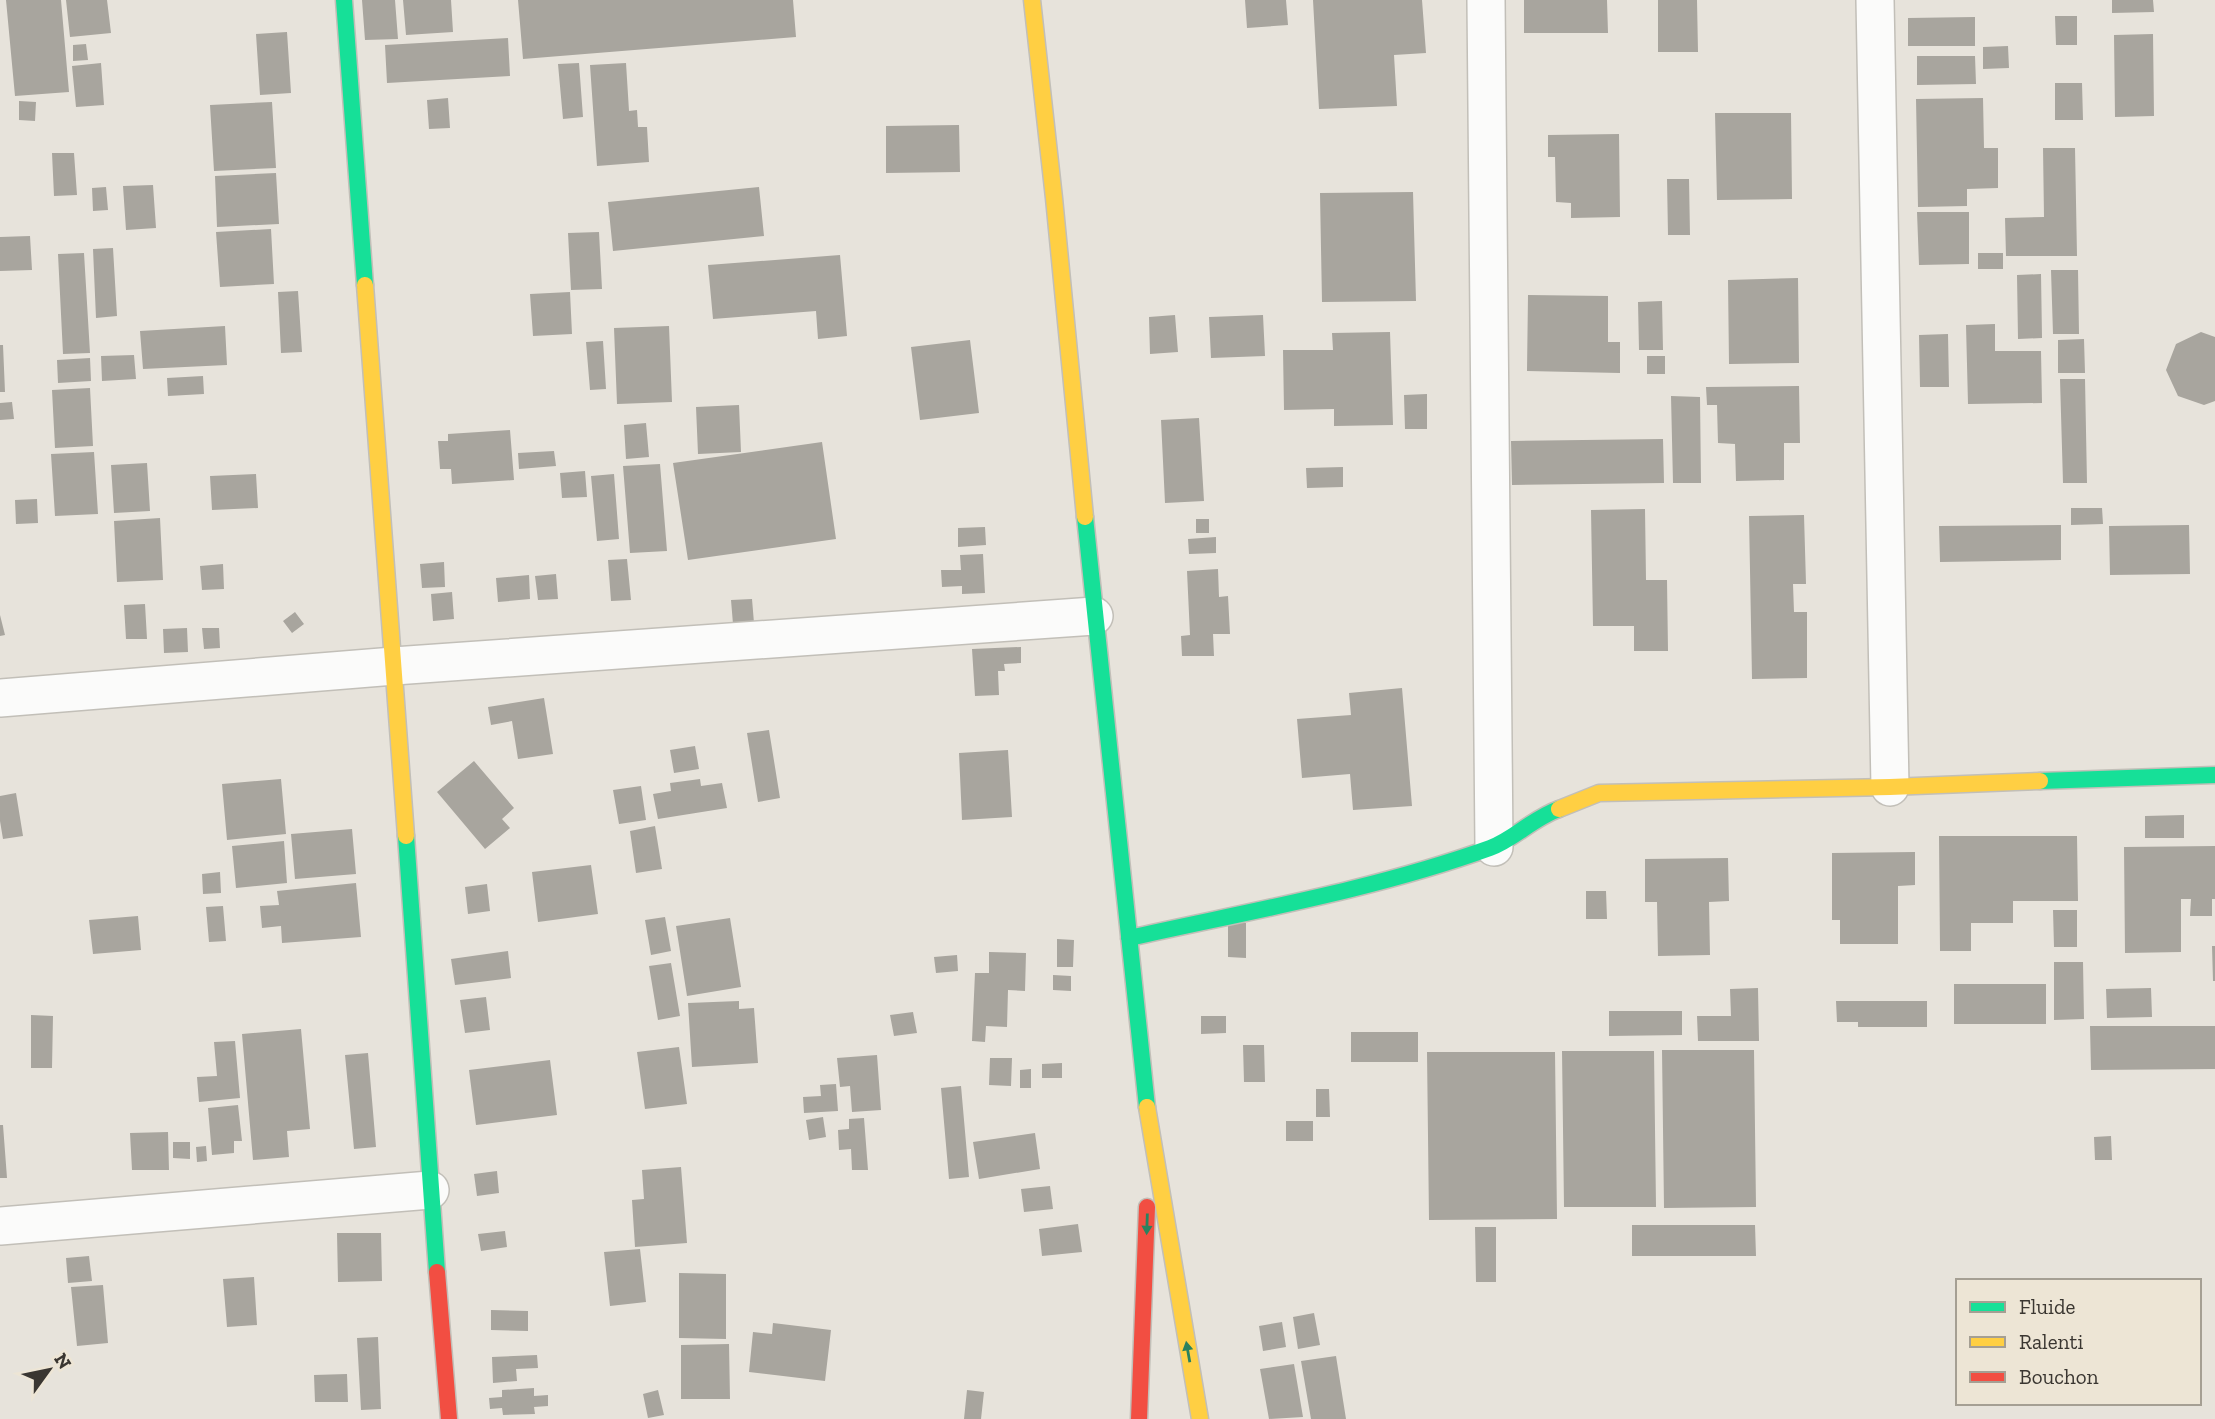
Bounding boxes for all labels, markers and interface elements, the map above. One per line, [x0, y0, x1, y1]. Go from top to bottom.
one-way arrow [1141, 1213, 1152, 1235]
legend [1956, 1279, 2201, 1405]
text: Fluide [2019, 1294, 2075, 1319]
text: Ralenti [2019, 1329, 2083, 1354]
north arrow [14, 1335, 84, 1405]
one-way arrow [1182, 1341, 1193, 1363]
text: N [49, 1349, 76, 1373]
text: Bouchon [2019, 1364, 2099, 1389]

